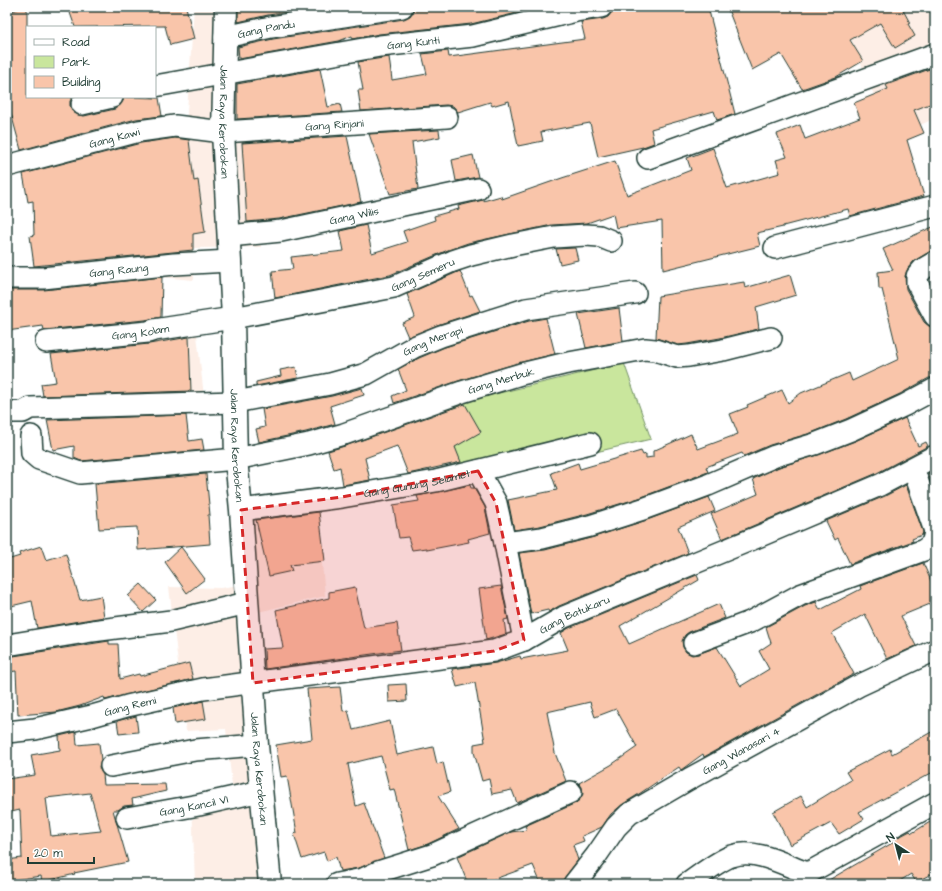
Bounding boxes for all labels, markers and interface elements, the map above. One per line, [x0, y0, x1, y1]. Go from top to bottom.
street label: Gang Pandu [236, 16, 296, 42]
legend [26, 26, 156, 98]
street label: Gang Kunti [386, 33, 441, 53]
text: Road [62, 34, 90, 51]
text: Park [62, 54, 90, 71]
street label: Jalan Raya Kerobokan [214, 65, 233, 179]
text: Building [62, 74, 100, 92]
street label: Gang Rinjani [305, 116, 365, 134]
street label: Gang Kawi [88, 124, 142, 152]
street label: Gang Wilis [328, 203, 381, 228]
street label: Gang Semeru [389, 254, 457, 295]
street label: Gang Raung [88, 260, 149, 281]
street label: Gang Kolam [111, 321, 170, 344]
street label: Gang Merapi [400, 322, 465, 360]
street label: Gang Merbuk [466, 364, 536, 398]
street label: Jalan Raya Kerobokan [226, 389, 247, 503]
street label: Gang Gunung Selamet [363, 466, 472, 501]
street label: Gang Batukaru [537, 592, 612, 638]
street label: Gang Remi [103, 693, 158, 720]
street label: Jalan Raya Kerobokan [247, 712, 272, 826]
street label: Gang Wanasari 4 [700, 723, 783, 778]
street label: Gang Kancil VI [158, 792, 230, 820]
north arrow [876, 825, 916, 865]
text: N [883, 829, 898, 845]
scale bar [28, 839, 94, 865]
text: 20 m [34, 845, 63, 862]

